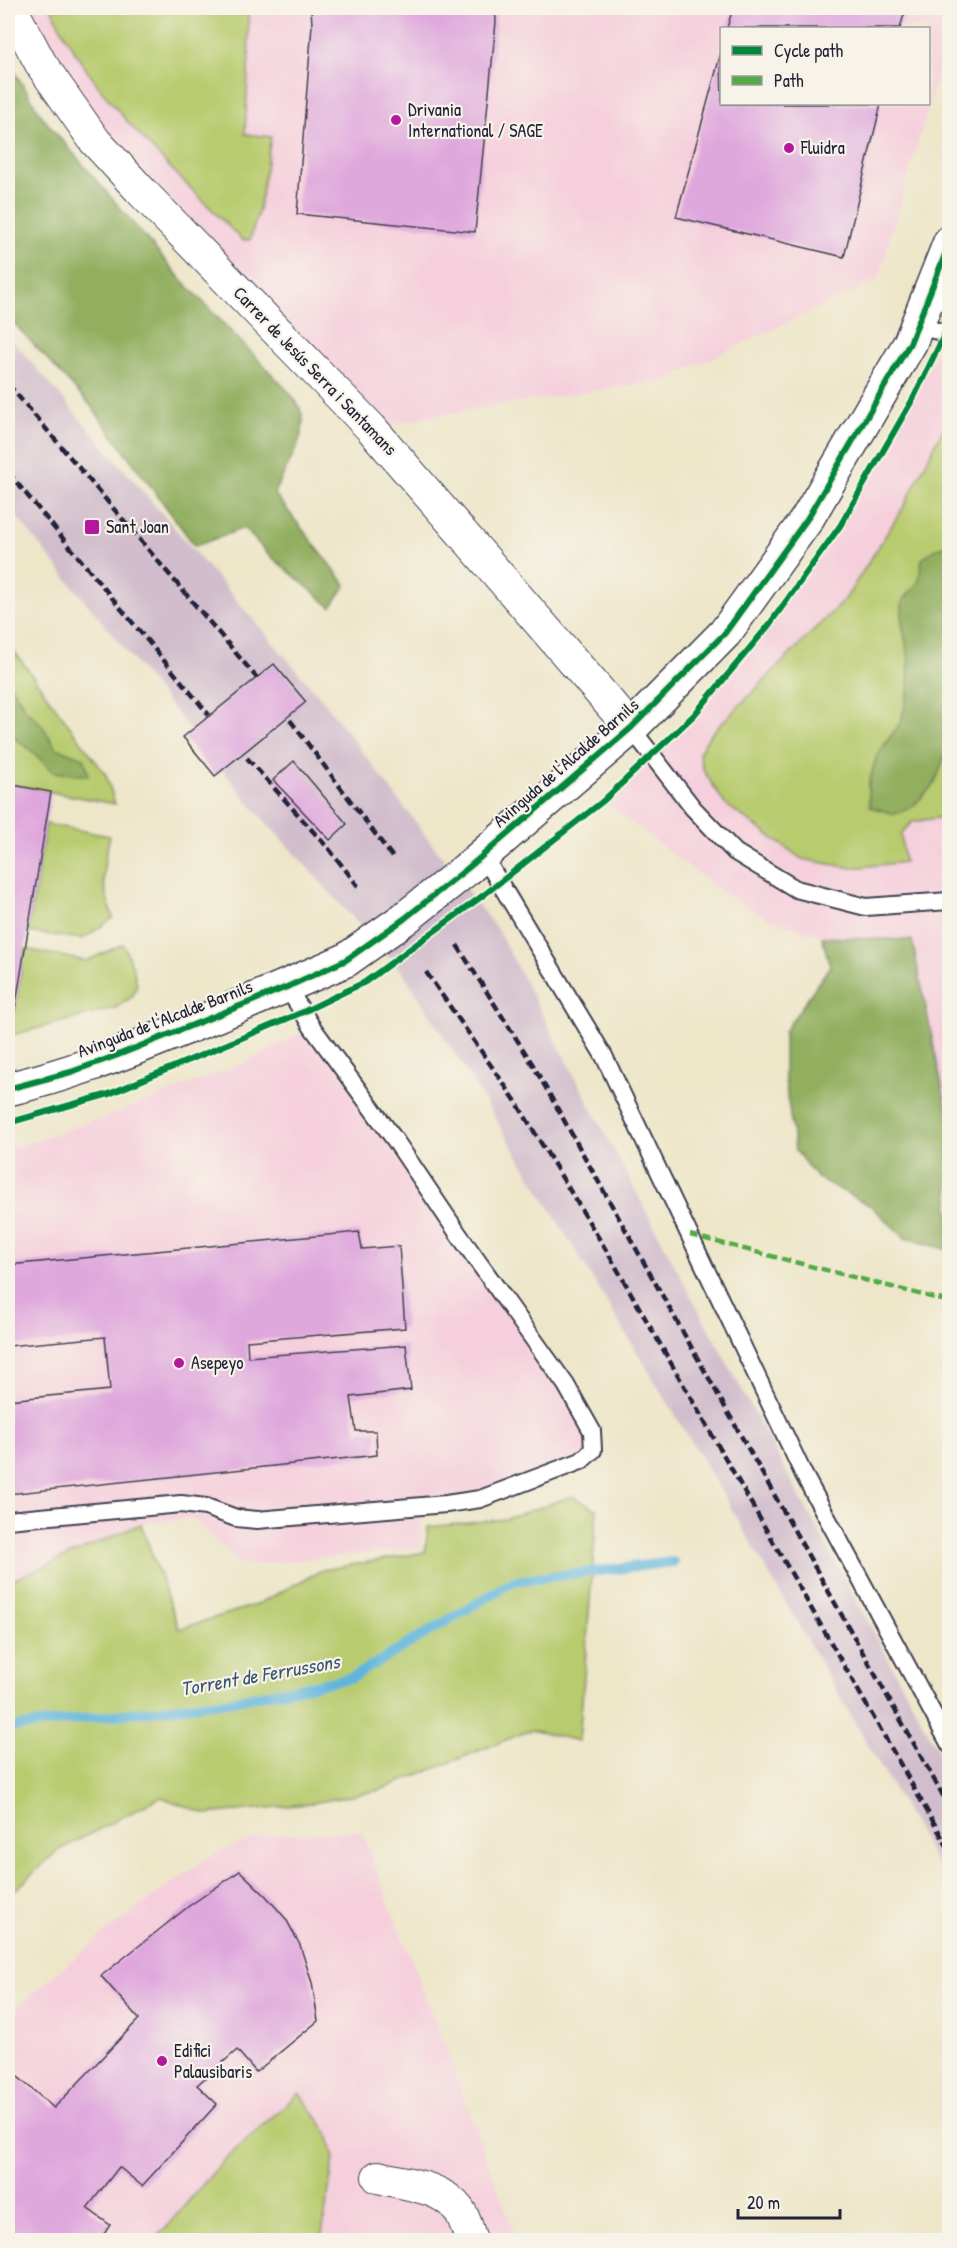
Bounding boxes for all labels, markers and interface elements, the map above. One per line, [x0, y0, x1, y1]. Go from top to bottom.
legend [720, 27, 930, 105]
text: Cycle path [774, 38, 844, 63]
text: Path [774, 68, 804, 93]
place label: Drivania International / SAGE [408, 97, 543, 143]
marker: Drivania International / SAGE [389, 113, 403, 127]
place label: Fluidra [800, 135, 845, 160]
marker: Fluidra [782, 141, 796, 155]
street label: Carrer de Jesús Serra i Santamans [228, 281, 403, 461]
place label: Sant Joan [106, 514, 169, 539]
marker: Sant Joan [83, 518, 101, 536]
street label: Avinguda de l'Alcalde Barnils [488, 692, 644, 833]
street label: Avinguda de l'Alcalde Barnils [74, 974, 256, 1063]
place label: Asepeyo [191, 1350, 244, 1375]
marker: Asepeyo [172, 1356, 186, 1370]
water label: Torrent de Ferrussons [178, 1647, 344, 1702]
place label: Edifici Palausibaris [174, 2038, 252, 2084]
marker: Edifici Palausibaris [155, 2054, 169, 2068]
scale bar [738, 2182, 840, 2220]
text: 20 m [747, 2190, 780, 2215]

